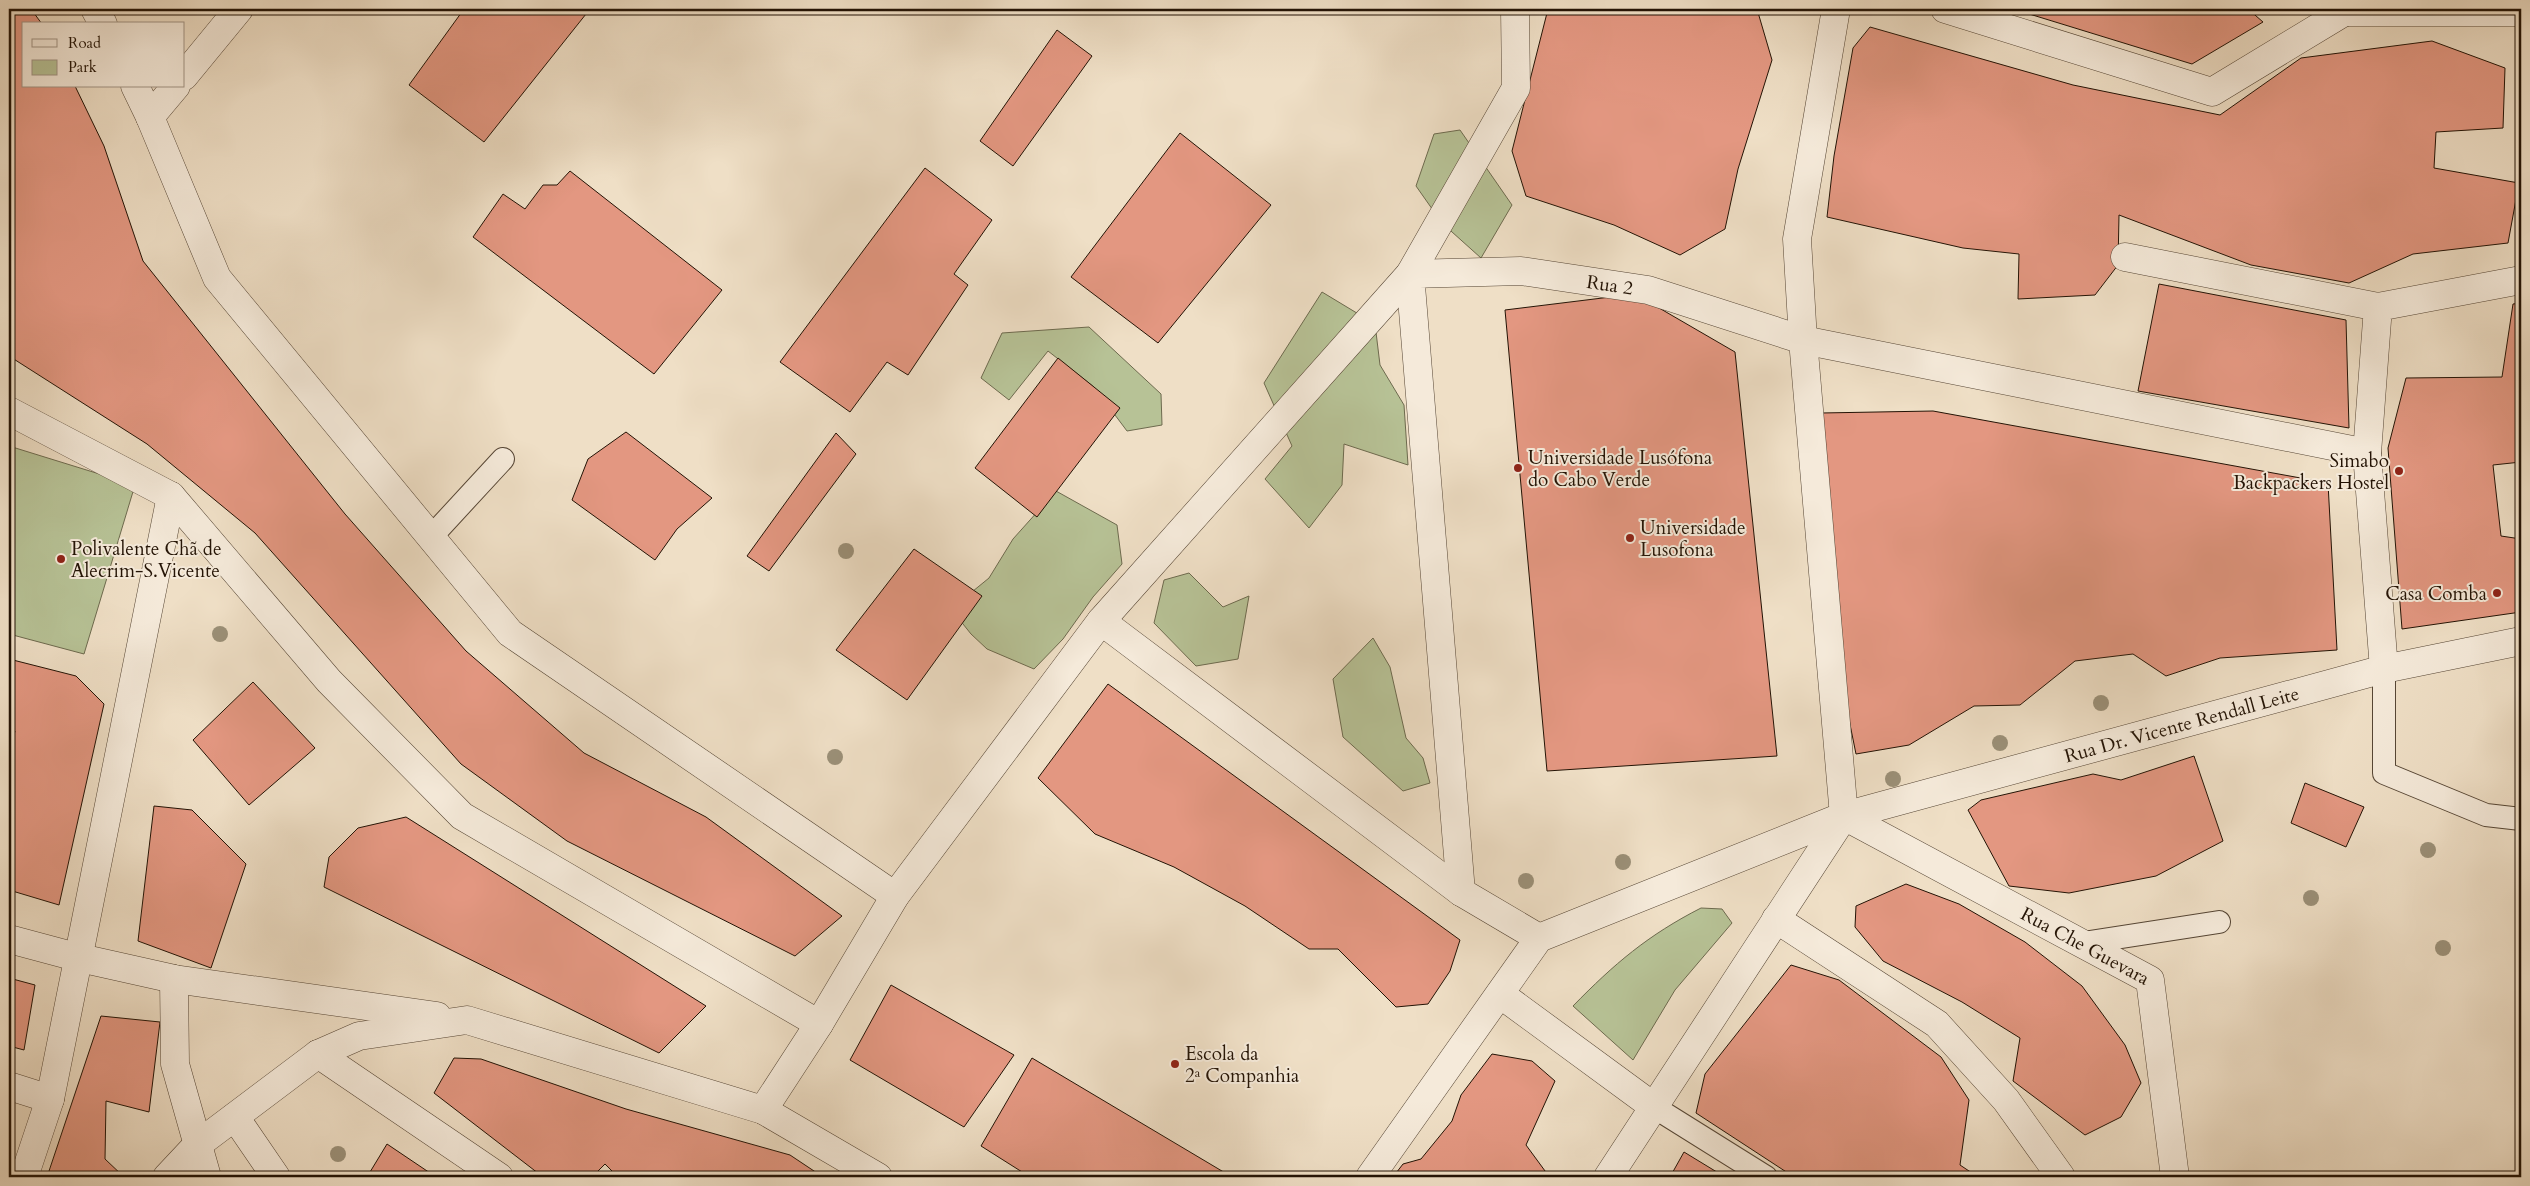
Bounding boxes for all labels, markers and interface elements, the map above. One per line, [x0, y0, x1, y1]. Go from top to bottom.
legend [22, 22, 185, 88]
text: Road [68, 33, 101, 53]
text: Park [68, 57, 97, 77]
street label: Rua 2 [1585, 269, 1635, 302]
place label: Universidade Lusófona do Cabo Verde [1528, 445, 1712, 493]
place label: Simabo Backpackers Hostel [2233, 448, 2389, 496]
marker: Universidade Lusófona do Cabo Verde [1512, 462, 1524, 474]
marker: Simabo Backpackers Hostel [2393, 465, 2405, 477]
place label: Universidade Lusofona [1640, 515, 1746, 563]
marker: Universidade Lusofona [1624, 532, 1636, 544]
place label: Polivalente Chã de Alecrim-S.Vicente [71, 536, 222, 584]
marker: Polivalente Chã de Alecrim-S.Vicente [55, 553, 67, 565]
place label: Casa Comba [2385, 581, 2487, 607]
marker: Casa Comba [2491, 587, 2503, 599]
street label: Rua Dr. Vicente Rendall Leite [2061, 681, 2302, 769]
street label: Rua Che Guevara [2016, 901, 2154, 991]
place label: Escola da 2ª Companhia [1185, 1041, 1299, 1089]
marker: Escola da 2ª Companhia [1169, 1058, 1181, 1070]

